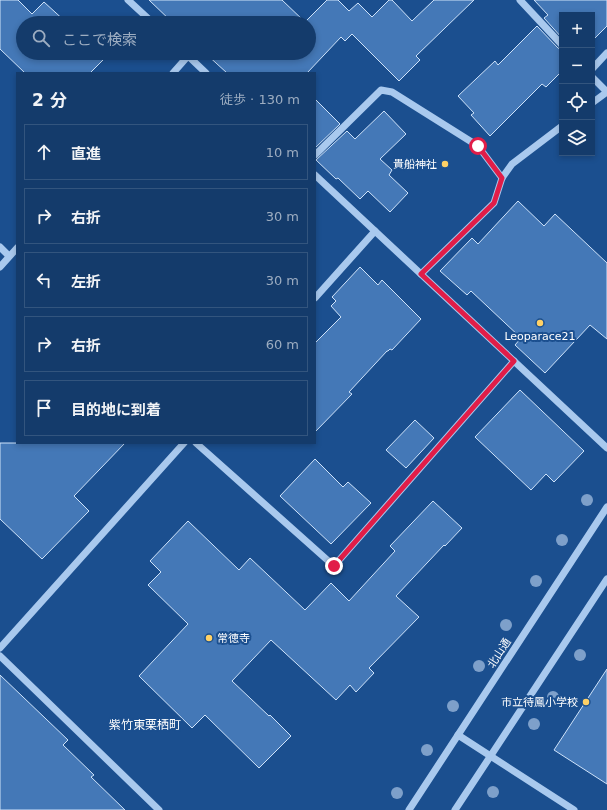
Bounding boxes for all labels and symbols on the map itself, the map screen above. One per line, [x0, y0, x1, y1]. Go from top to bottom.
route start [469, 137, 487, 155]
place label: 貴船神社 [393, 158, 437, 171]
marker: 貴船神社 [440, 159, 450, 169]
marker: Leoparace21 [535, 318, 545, 328]
place label: Leoparace21 [504, 330, 576, 343]
route end [325, 557, 343, 575]
place label: 常徳寺 [217, 632, 250, 645]
marker: 常徳寺 [204, 633, 214, 643]
street label: 北山通 [485, 636, 514, 671]
place label: 市立待鳳小学校 [501, 696, 578, 709]
marker: 市立待鳳小学校 [581, 697, 591, 707]
district label: 紫竹東栗栖町 [109, 718, 181, 732]

